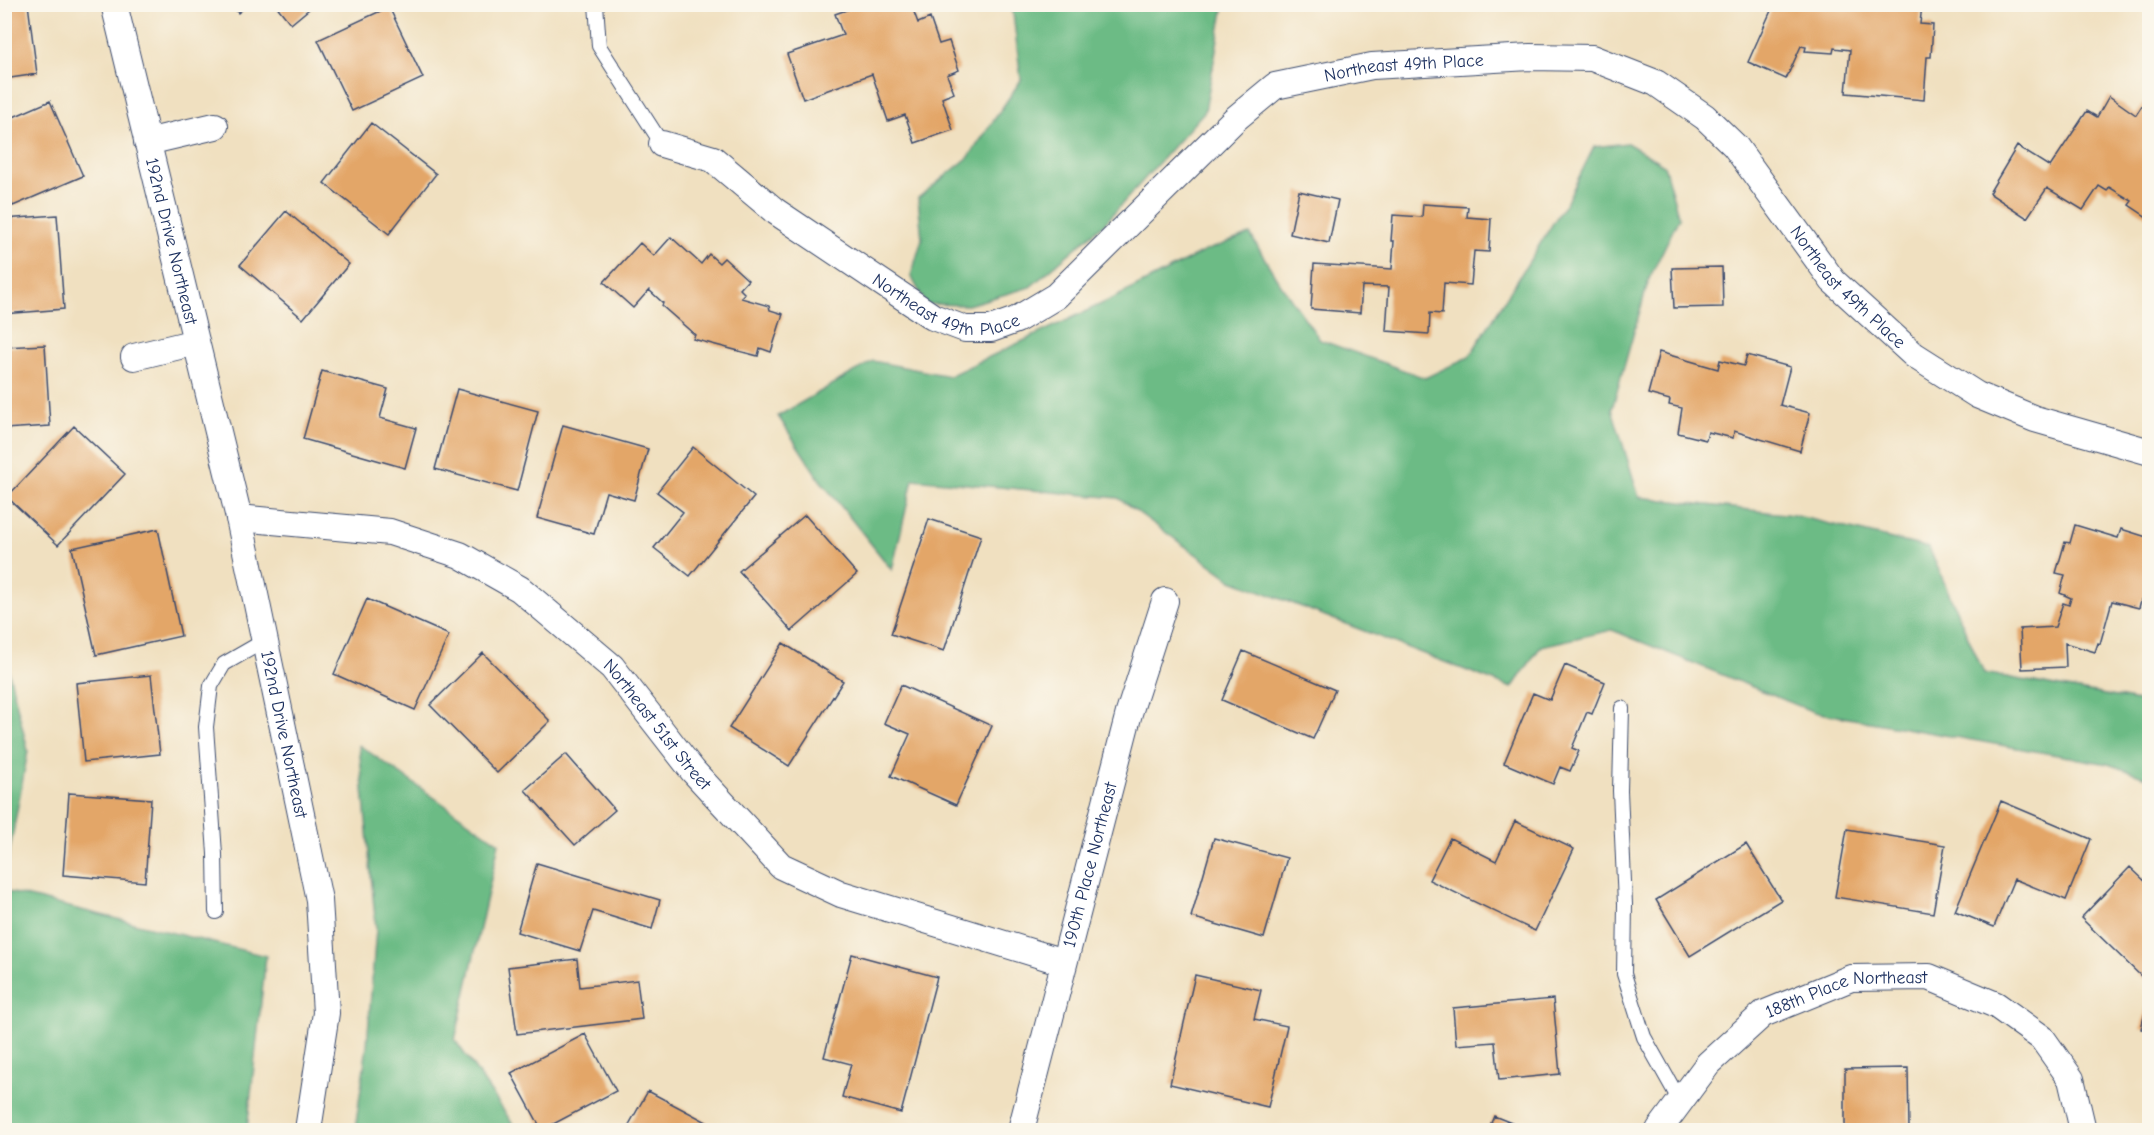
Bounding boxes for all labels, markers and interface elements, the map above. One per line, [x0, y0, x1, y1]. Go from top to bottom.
street label: Northeast 49th Place [1322, 49, 1484, 86]
street label: 192nd Drive Northeast [141, 156, 202, 327]
street label: Northeast 49th Place [1786, 222, 1910, 353]
street label: Northeast 49th Place [869, 269, 1023, 340]
street label: 192nd Drive Northeast [257, 649, 312, 821]
street label: Northeast 51st Street [600, 654, 716, 795]
street label: 190th Place Northeast [1058, 779, 1121, 950]
street label: 188th Place Northeast [1762, 967, 1928, 1022]

